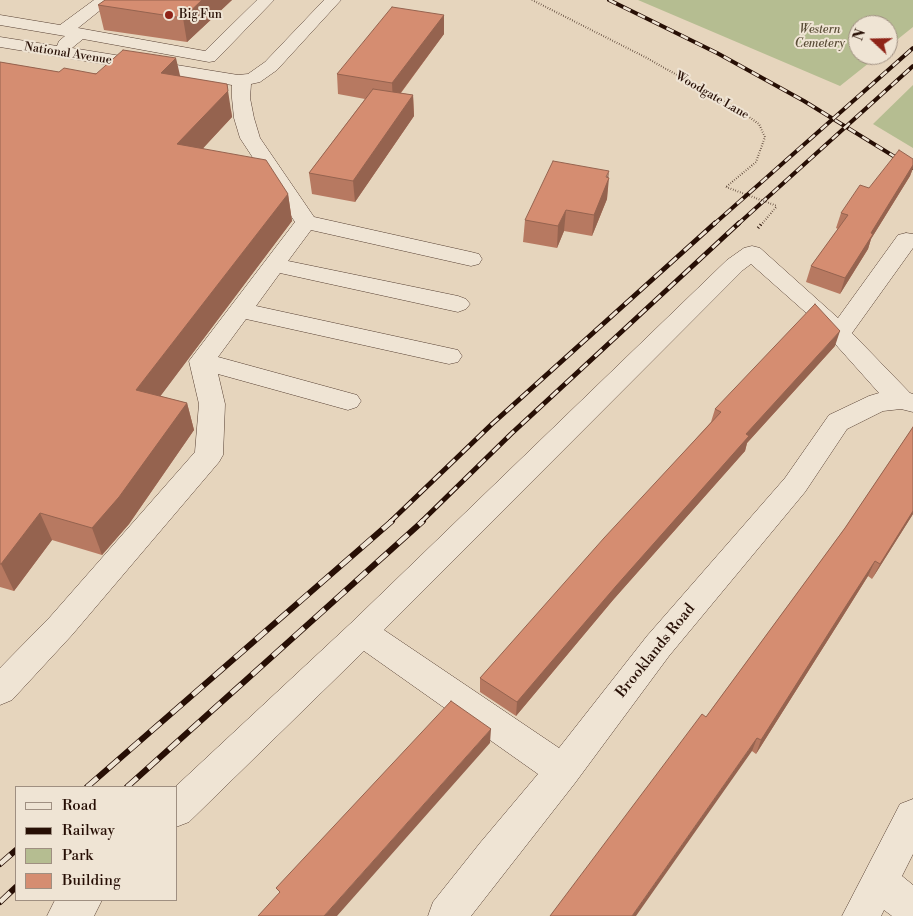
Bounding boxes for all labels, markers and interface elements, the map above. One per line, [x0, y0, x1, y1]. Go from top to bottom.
place label: Big Fun [179, 8, 222, 22]
marker: Big Fun [163, 9, 175, 21]
north arrow [848, 15, 898, 65]
park label: Western Cemetery [795, 23, 845, 51]
text: N [850, 27, 870, 43]
street label: National Avenue [23, 40, 113, 68]
street label: Woodgate Lane [673, 69, 751, 123]
street label: Brooklands Road [613, 600, 699, 702]
legend [15, 786, 178, 901]
text: Road [62, 796, 97, 815]
text: Railway [62, 821, 115, 840]
text: Park [62, 846, 93, 865]
text: Building [62, 871, 121, 890]

